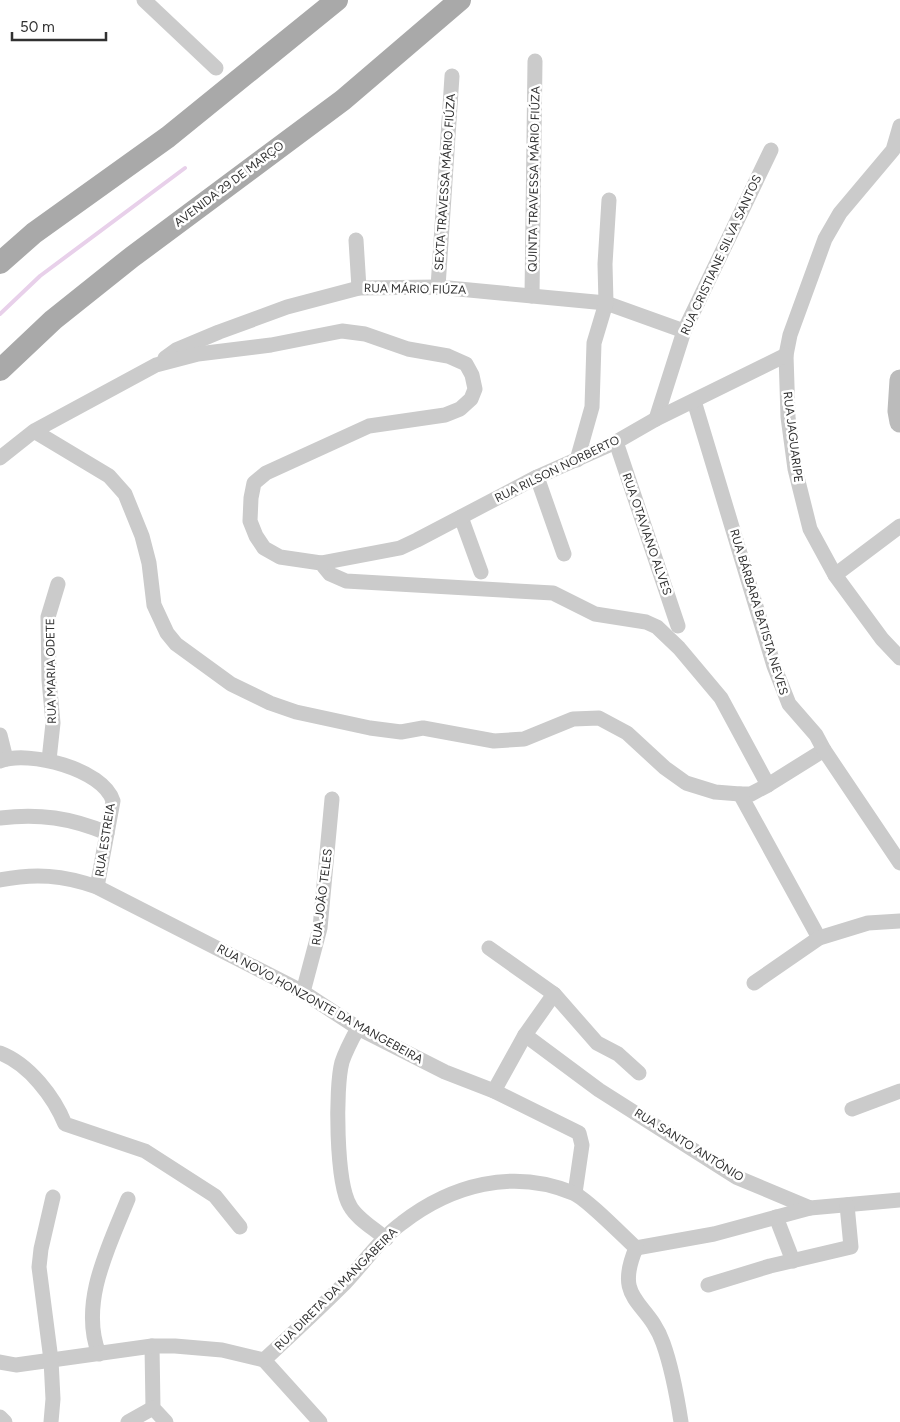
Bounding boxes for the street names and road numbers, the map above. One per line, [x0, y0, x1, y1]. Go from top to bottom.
street label: QUINTA TRAVESSA MÁRIO FIÚZA [525, 86, 543, 272]
street label: SEXTA TRAVESSA MÁRIO FIÚZA [432, 93, 458, 271]
street label: AVENIDA 29 DE MARÇO [171, 138, 287, 230]
street label: RUA CRISTIANE SILVA SANTOS [678, 173, 764, 337]
street label: RUA MÁRIO FIÚZA [364, 281, 466, 297]
street label: RUA JAGUARIPE [780, 391, 806, 483]
street label: RUA RILSON NORBERTO [492, 433, 622, 505]
street label: RUA OTAVIANO ALVES [620, 471, 674, 597]
street label: RUA BÁRBARA BATISTA NEVES [727, 527, 791, 697]
street label: RUA MARIA ODETE [43, 618, 59, 724]
street label: RUA ESTREIA [92, 802, 118, 878]
street label: RUA JOÃO TELES [309, 848, 335, 946]
street label: RUA NOVO HONZONTE DA MANGEBEIRA [215, 941, 425, 1067]
street label: RUA SANTO ANTÔNIO [632, 1106, 746, 1184]
street label: RUA DIRETA DA MANGABEIRA [272, 1225, 400, 1353]

